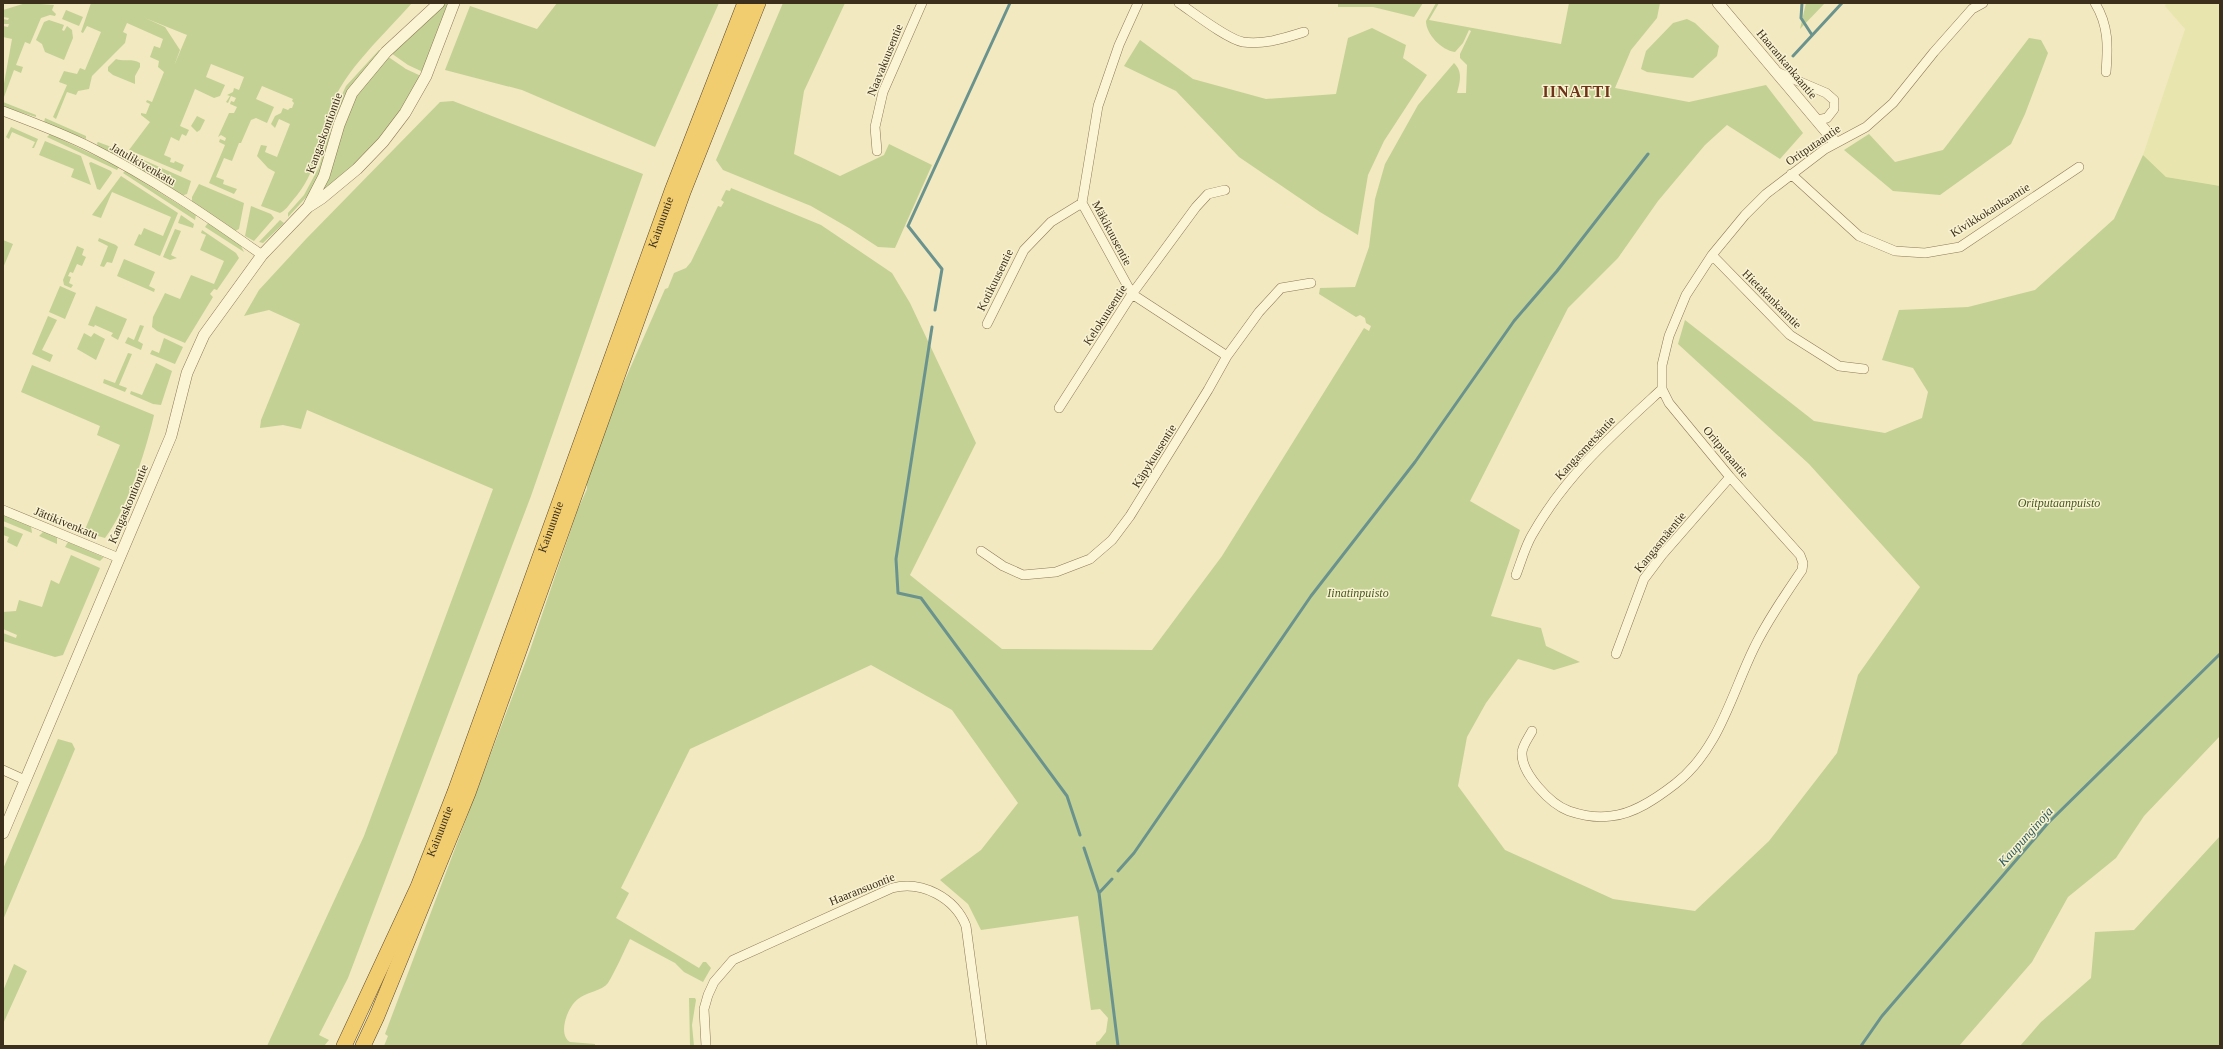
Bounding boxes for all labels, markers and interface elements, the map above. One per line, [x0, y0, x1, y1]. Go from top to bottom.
street label: Naavakuusentie [864, 22, 906, 98]
street label: Haarankankaantie [1754, 26, 1820, 102]
district label: IINATTI [1543, 83, 1611, 100]
street label: Kangaskontiontie [303, 91, 345, 175]
street label: Oritputaantie [1783, 121, 1843, 169]
street label: Jatulikivenkatu [108, 140, 178, 188]
street label: Kivikkokankaantie [1948, 180, 2032, 240]
street label: Kainuuntie [645, 195, 676, 250]
street label: Mäkikuusentie [1089, 198, 1135, 268]
street label: Kotikuusentie [974, 247, 1016, 313]
street label: Hietakankaantie [1739, 266, 1805, 332]
street label: Kelokuusentie [1080, 282, 1130, 348]
street label: Kangasmetsäntie [1552, 413, 1618, 483]
street label: Käpykuusentie [1129, 422, 1179, 490]
street label: Oritputaantie [1700, 423, 1752, 481]
street label: Kangaskontiontie [105, 462, 151, 546]
park label: Oritputaanpuisto [2018, 496, 2100, 510]
street label: Kainuuntie [535, 500, 566, 555]
street label: Jättikivenkatu [32, 504, 100, 542]
street label: Kangasmäentie [1631, 509, 1689, 575]
park label: Iinatinpuisto [1326, 586, 1389, 600]
water label: Kaupunginoja [1994, 803, 2056, 870]
street label: Kainuuntie [423, 804, 456, 859]
street label: Haaransuontie [827, 870, 897, 908]

